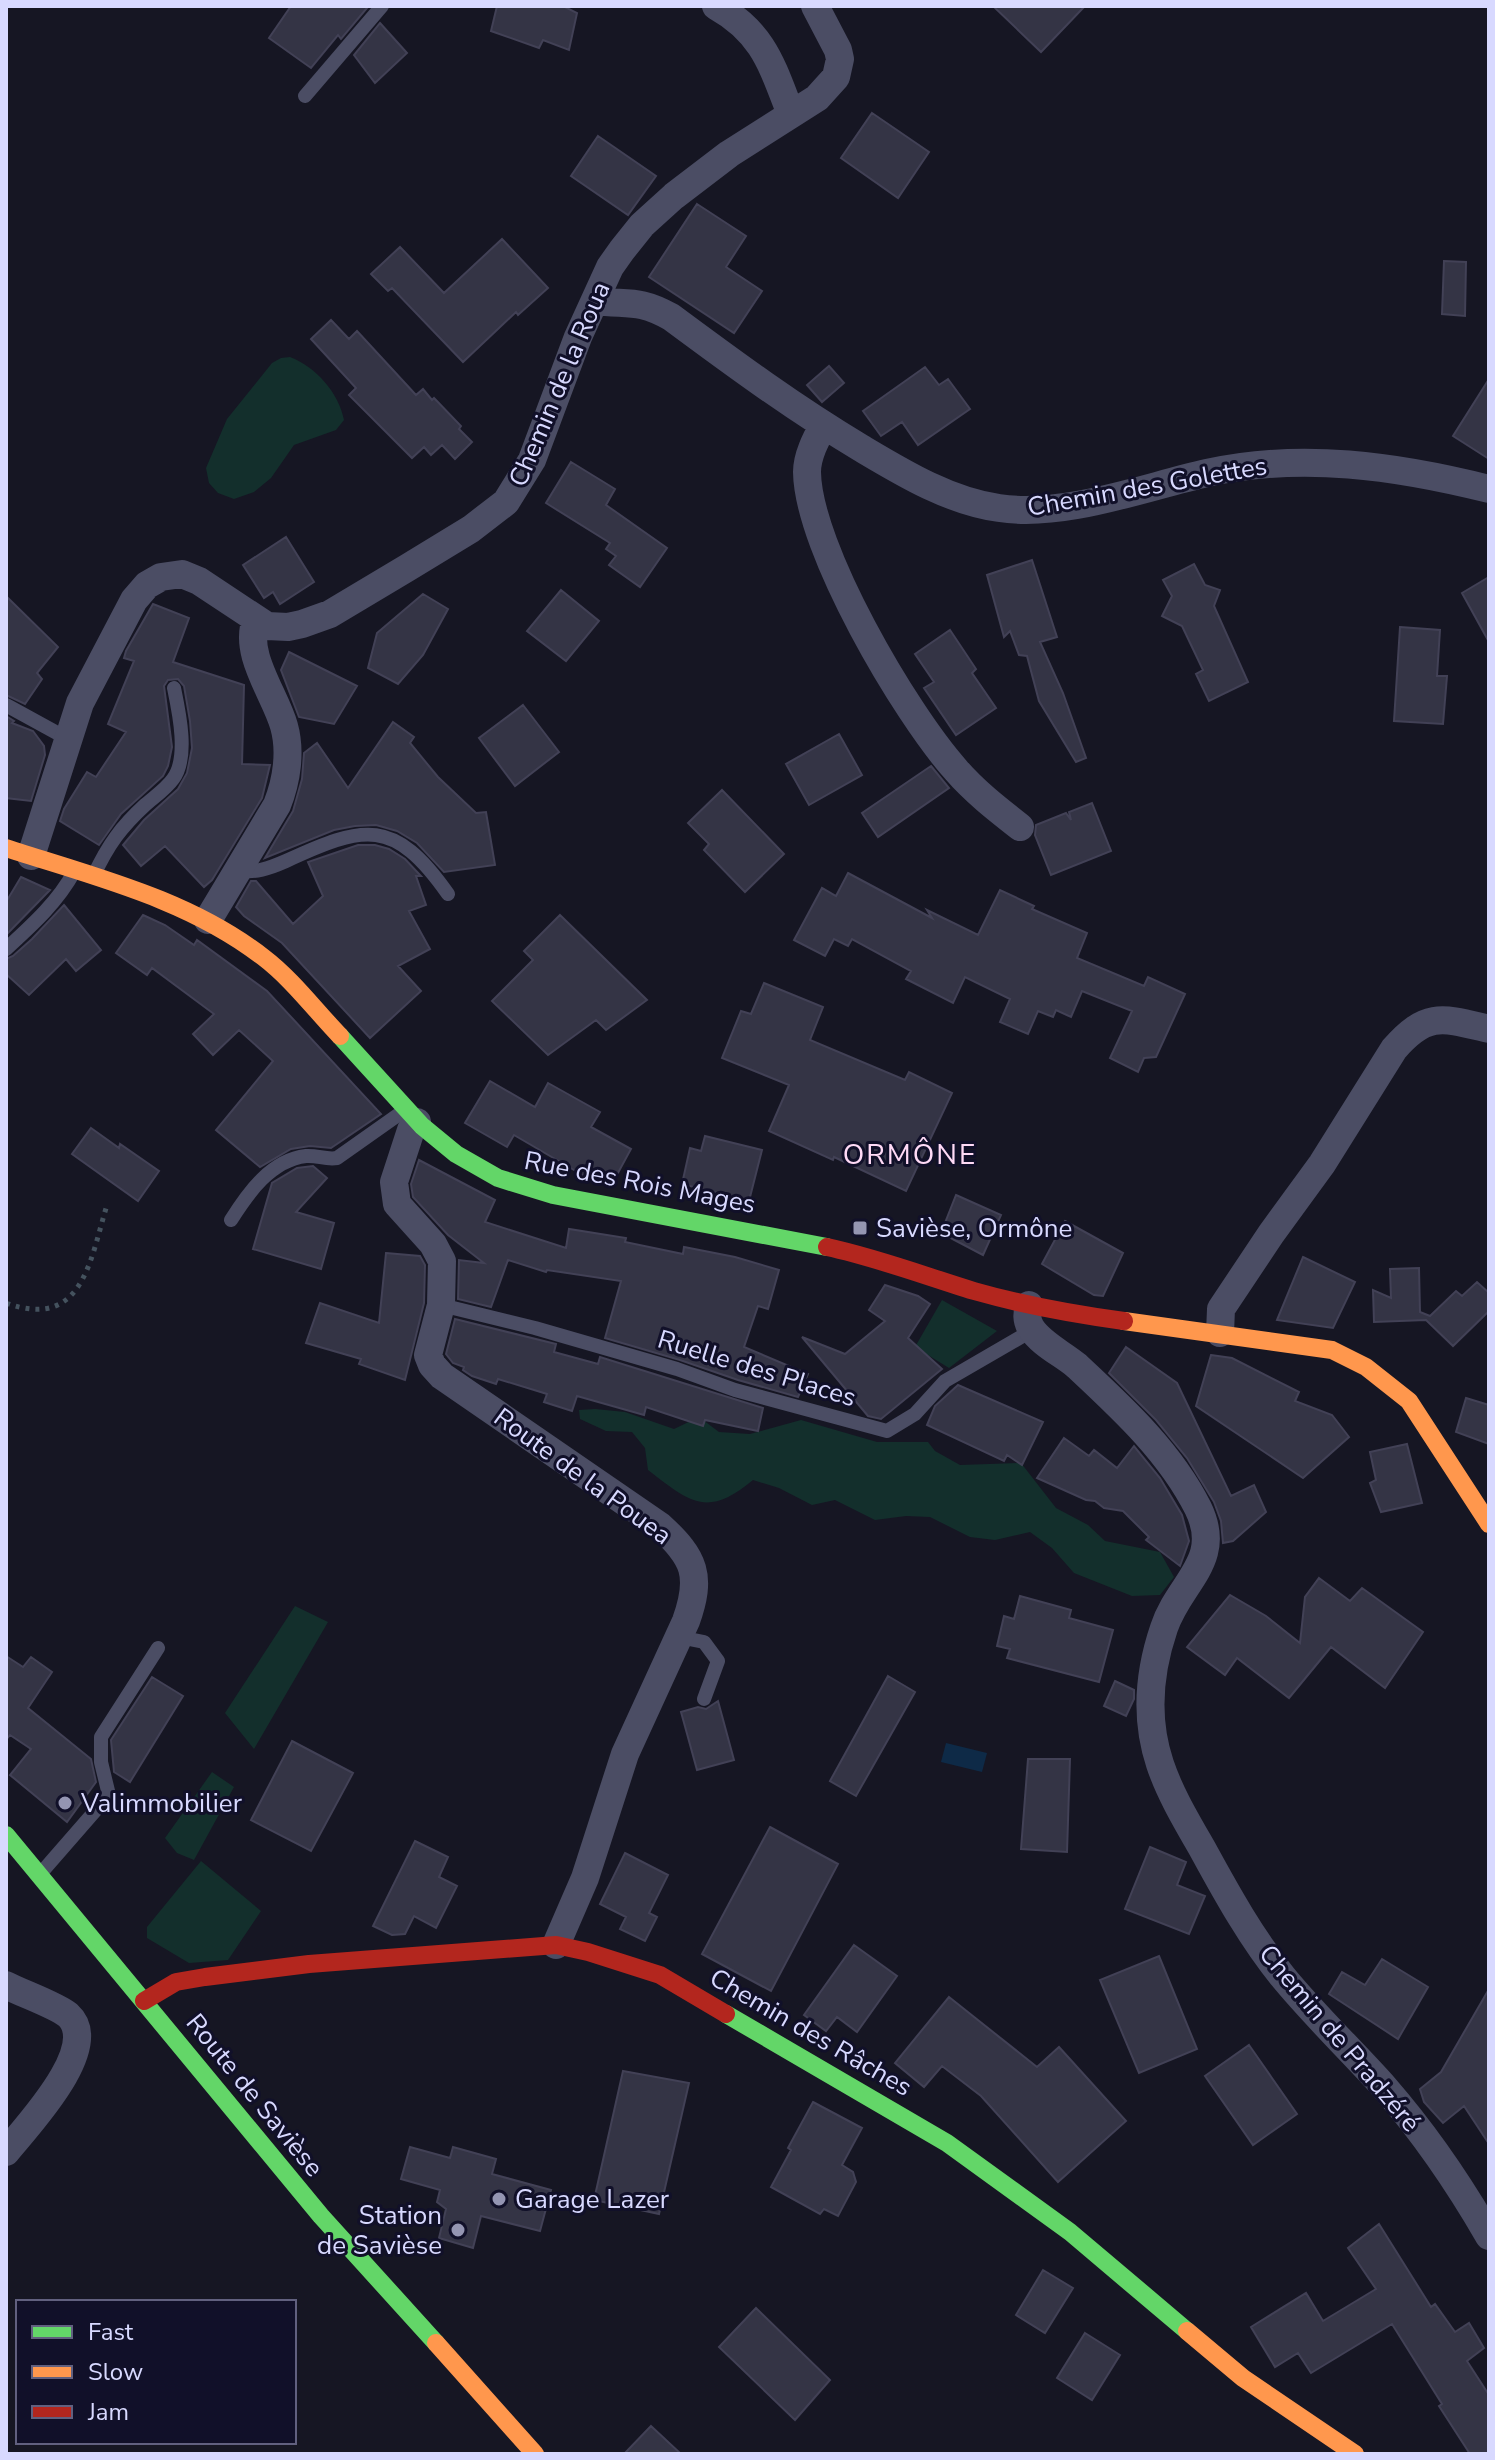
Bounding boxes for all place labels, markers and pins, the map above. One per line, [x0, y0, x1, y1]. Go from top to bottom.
place label: Savièse, Ormône [876, 1211, 1072, 1246]
marker: Savièse, Ormône [851, 1219, 869, 1237]
place label: Valimmobilier [80, 1786, 243, 1821]
marker: Valimmobilier [56, 1794, 74, 1812]
place label: Garage Lazer [515, 2182, 670, 2217]
marker: Garage Lazer [490, 2190, 508, 2208]
place label: Station de Savièse [317, 2198, 442, 2263]
marker: Station de Savièse [449, 2221, 467, 2239]

